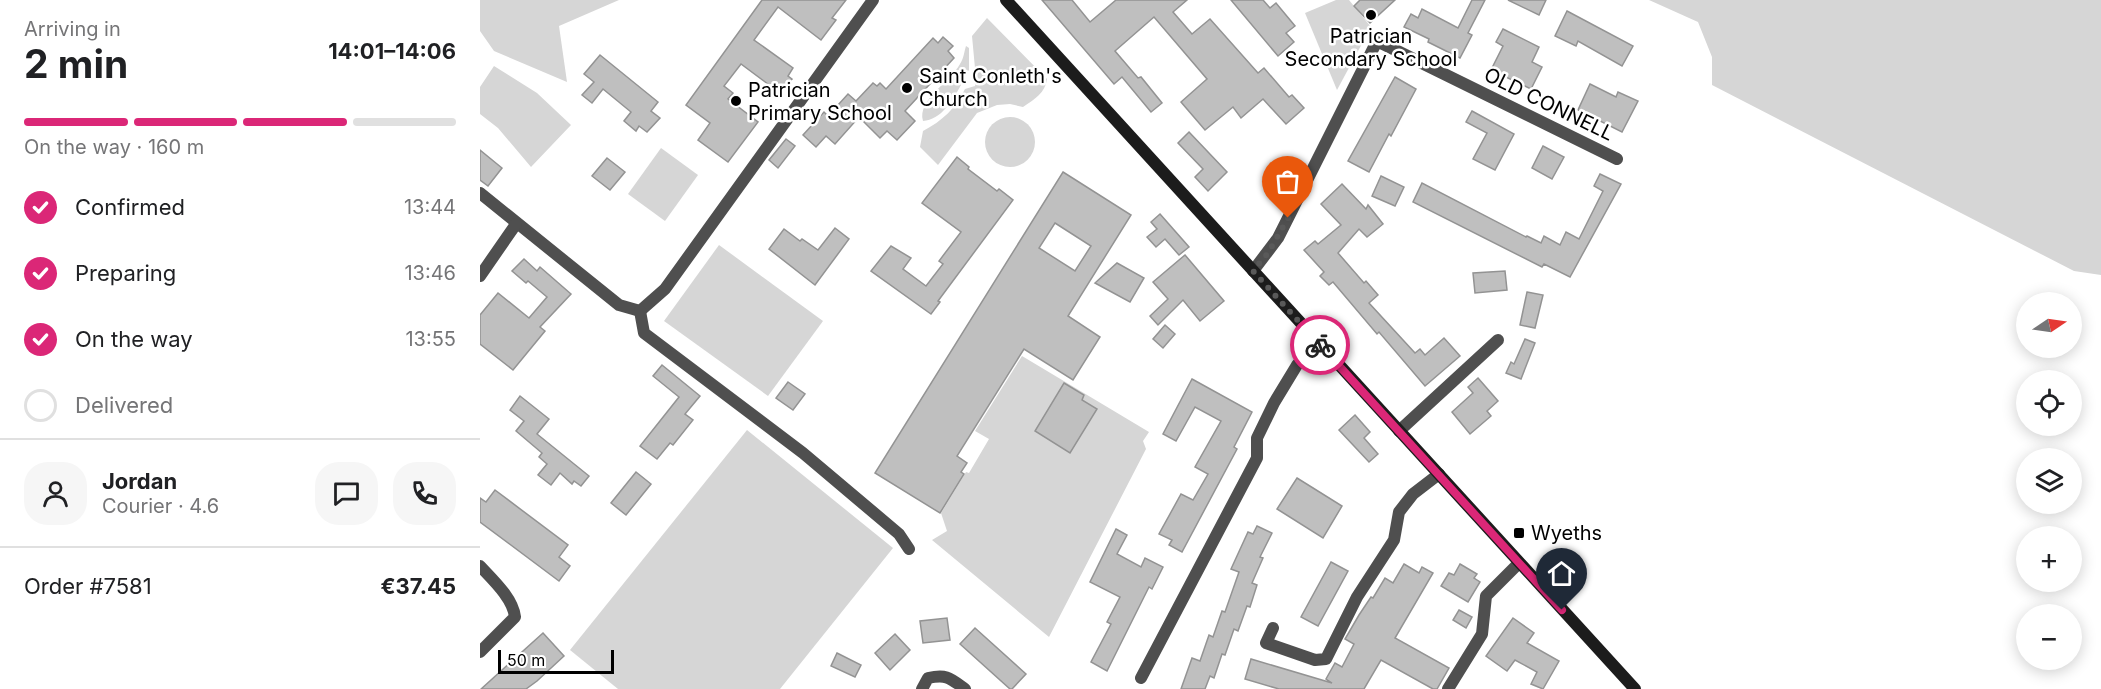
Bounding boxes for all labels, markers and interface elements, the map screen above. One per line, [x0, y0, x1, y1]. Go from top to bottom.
marker: Patrician Secondary School [1364, 8, 1378, 22]
text: Arriving in [24, 17, 121, 41]
place label: Patrician Secondary School [1285, 24, 1457, 71]
text: 14:01–14:06 [328, 38, 456, 64]
text: 2 min [24, 40, 128, 87]
street label: OLD CONNELL [1480, 62, 1618, 146]
place label: Saint Conleth's Church [919, 64, 1062, 111]
place label: Patrician Primary School [748, 78, 892, 125]
marker: Saint Conleth's Church [900, 81, 914, 95]
marker: Patrician Primary School [729, 94, 743, 108]
text: On the way · 160 m [24, 135, 204, 159]
pin [1262, 156, 1313, 218]
icon: bag [1271, 165, 1304, 198]
icon: check [24, 191, 57, 224]
text: Confirmed [75, 194, 185, 220]
text: 13:44 [404, 195, 456, 219]
icon: check [24, 257, 57, 290]
text: Preparing [75, 260, 176, 286]
text: 13:46 [404, 261, 456, 285]
north arrow [2016, 292, 2082, 358]
map controls [2016, 292, 2082, 670]
courier [1290, 315, 1350, 375]
icon: check [24, 323, 57, 356]
text: On the way [75, 326, 193, 352]
text: 13:55 [405, 327, 456, 351]
icon: bike [1304, 329, 1337, 362]
button: locate [2016, 370, 2082, 436]
text: Delivered [75, 392, 173, 418]
button: layers [2016, 448, 2082, 514]
button: person [24, 462, 87, 525]
button: chat [315, 462, 378, 525]
button: phone [393, 462, 456, 525]
text: Jordan [102, 468, 177, 494]
text: Courier · 4.6 [102, 494, 219, 518]
place label: Wyeths [1531, 521, 1602, 545]
marker: Wyeths [1512, 526, 1526, 540]
button: + [2016, 526, 2082, 592]
pin [1536, 548, 1587, 610]
icon: home [1545, 557, 1578, 590]
text: Order #7581 [24, 573, 152, 599]
text: €37.45 [380, 573, 456, 599]
button: − [2016, 604, 2082, 670]
scale bar [498, 647, 614, 674]
text: 50 m [507, 650, 545, 670]

